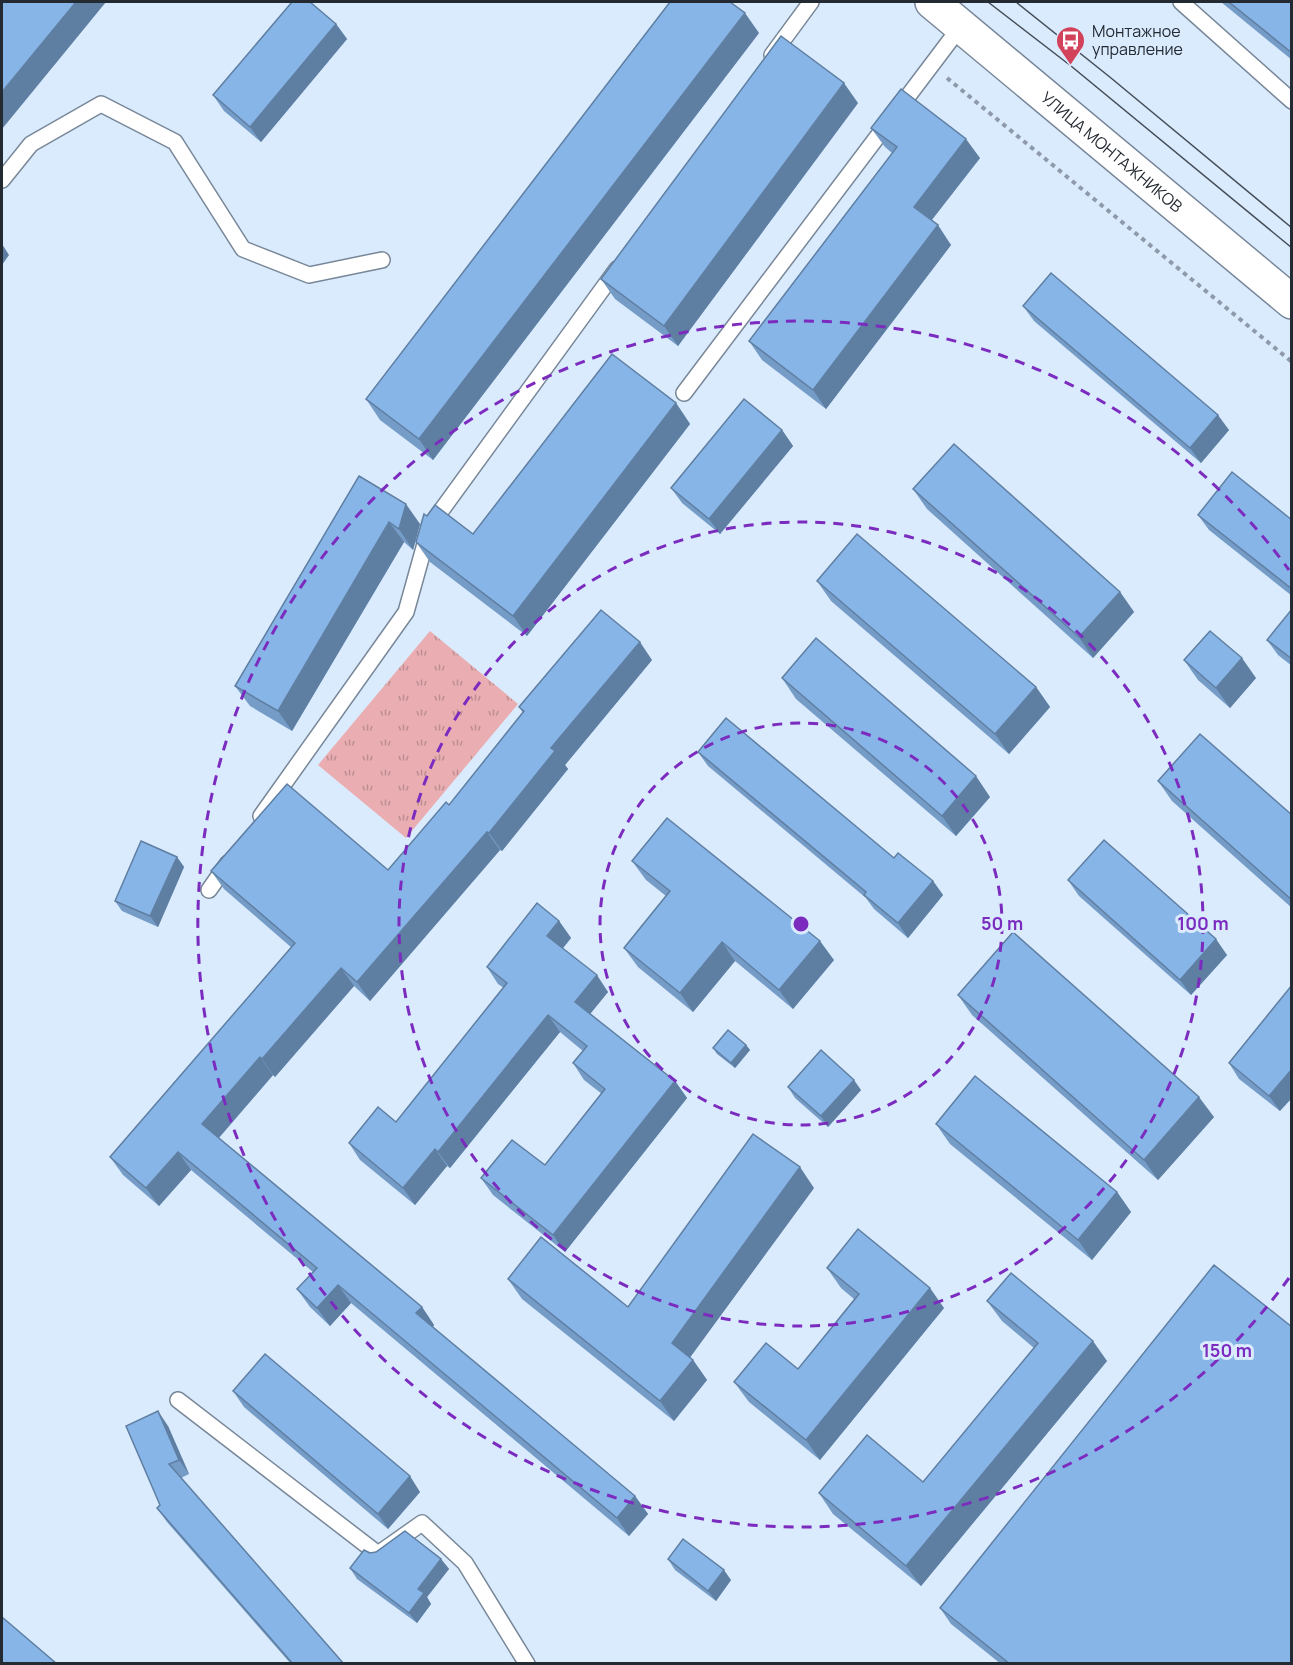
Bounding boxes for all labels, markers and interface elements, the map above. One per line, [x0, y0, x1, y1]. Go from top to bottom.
place label: Монтажное управление [1092, 20, 1183, 60]
bus stop icon: Монтажное управление [1055, 24, 1087, 66]
street label: УЛИЦА МОНТАЖНИКОВ [1036, 86, 1187, 217]
text: 50 m [981, 911, 1023, 935]
text: 100 m [1177, 911, 1229, 935]
centre of rings [791, 914, 811, 934]
text: 150 m [1202, 1338, 1252, 1362]

